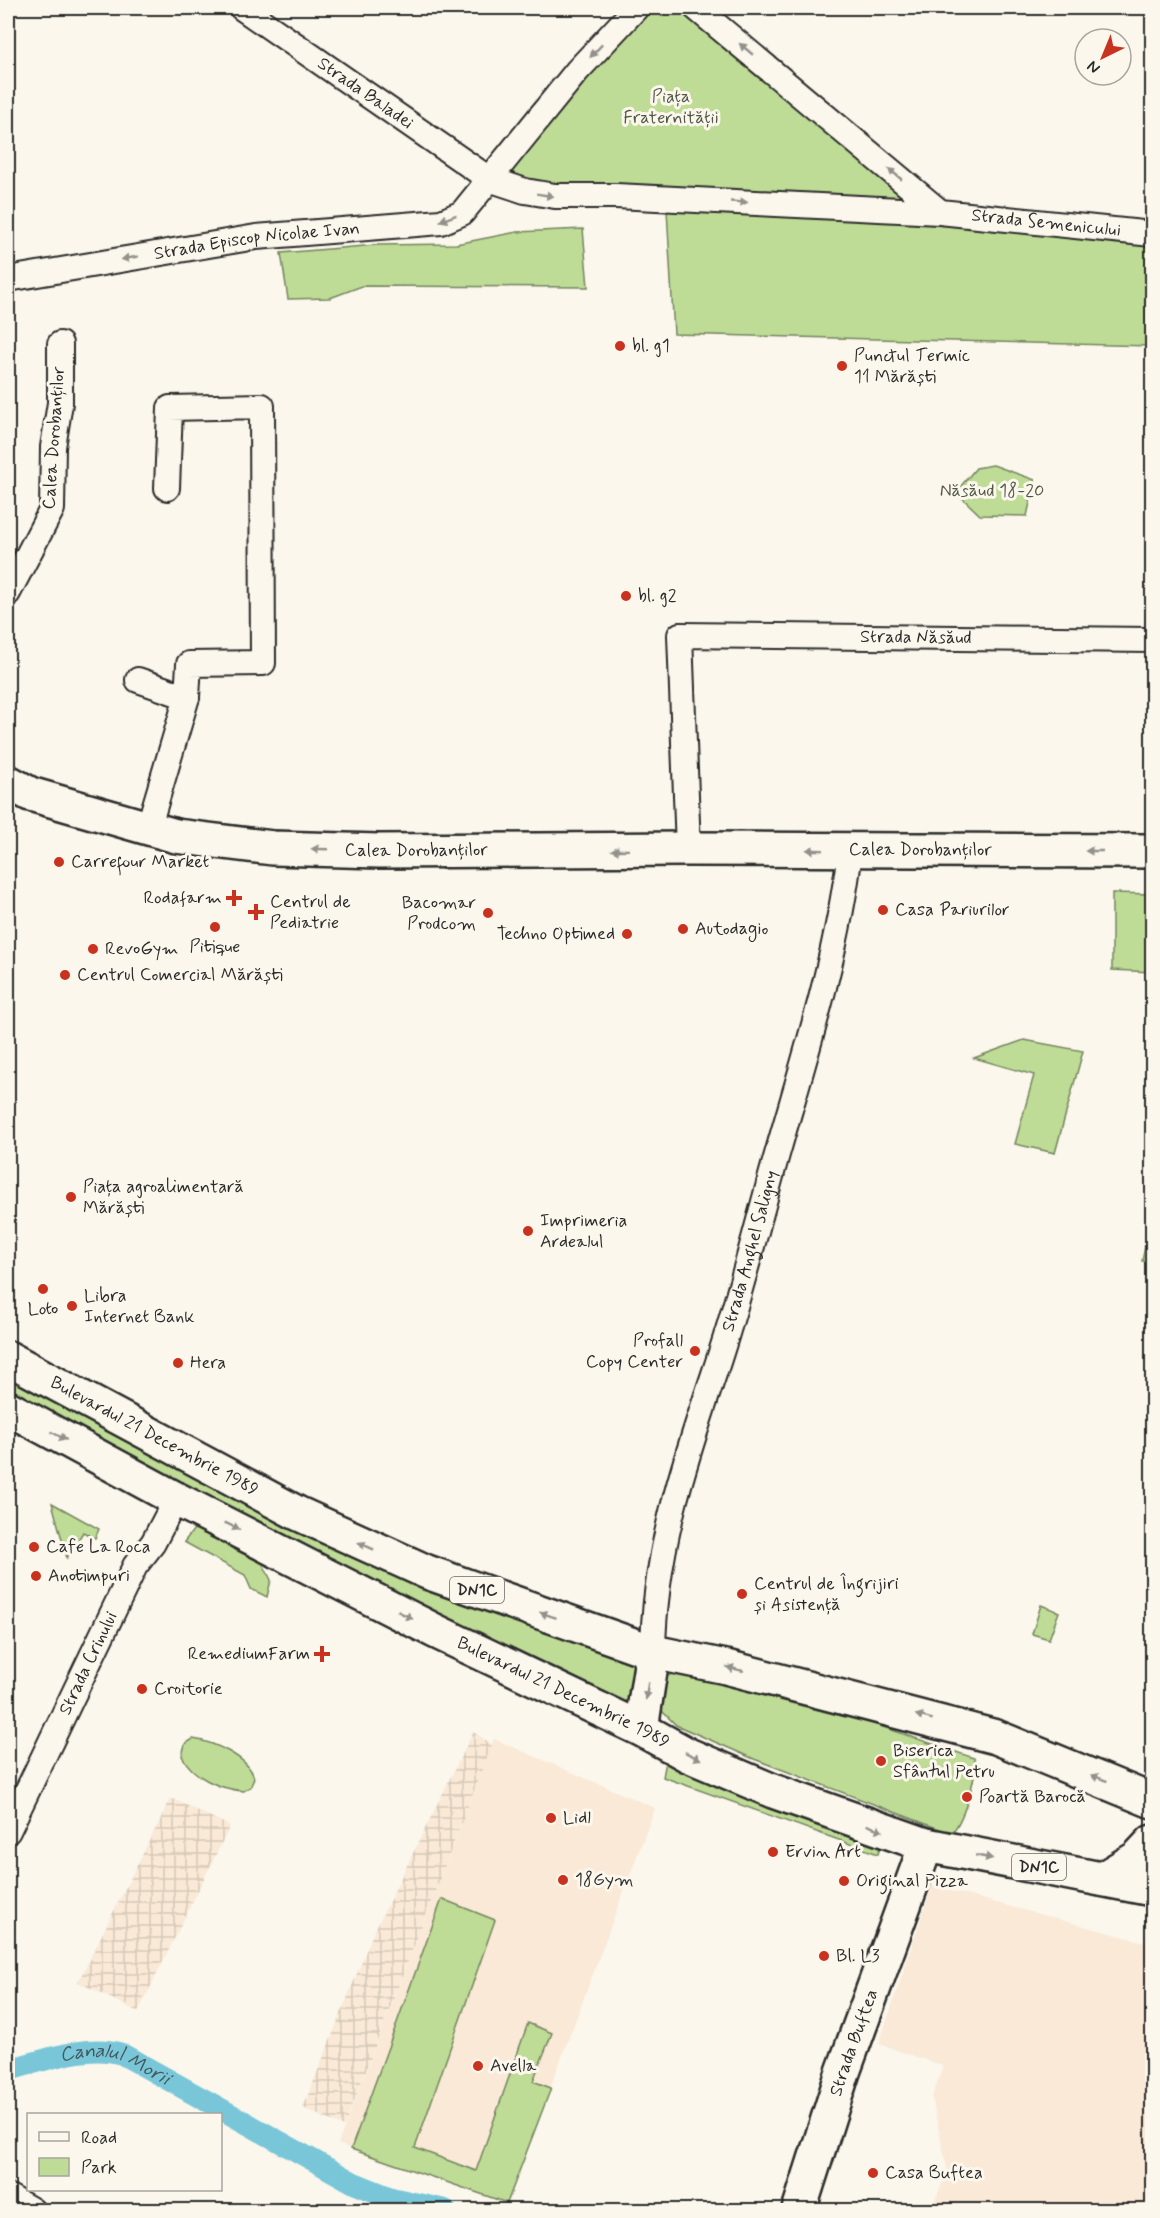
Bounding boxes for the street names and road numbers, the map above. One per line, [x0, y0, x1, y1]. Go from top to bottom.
street label: Strada Baladei [313, 52, 418, 135]
street label: Strada Semenicului [970, 203, 1122, 243]
street label: Strada Episcop Nicolae Ivan [152, 217, 361, 266]
street label: Calea Dorobanților [37, 365, 71, 510]
street label: Strada Năsăud [860, 625, 972, 650]
street label: Calea Dorobanților [344, 838, 488, 863]
street label: Calea Dorobanților [849, 838, 992, 862]
street label: Strada Anghel Saligny [716, 1168, 784, 1335]
street label: Bulevardul 21 Decembrie 1989 [46, 1371, 263, 1502]
road number: DN1C [450, 1577, 504, 1603]
street label: Strada Crinului [53, 1608, 123, 1719]
street label: Bulevardul 21 Decembrie 1989 [453, 1631, 674, 1754]
road number: DN1C [1012, 1854, 1066, 1880]
street label: Strada Buftea [824, 1986, 884, 2099]

